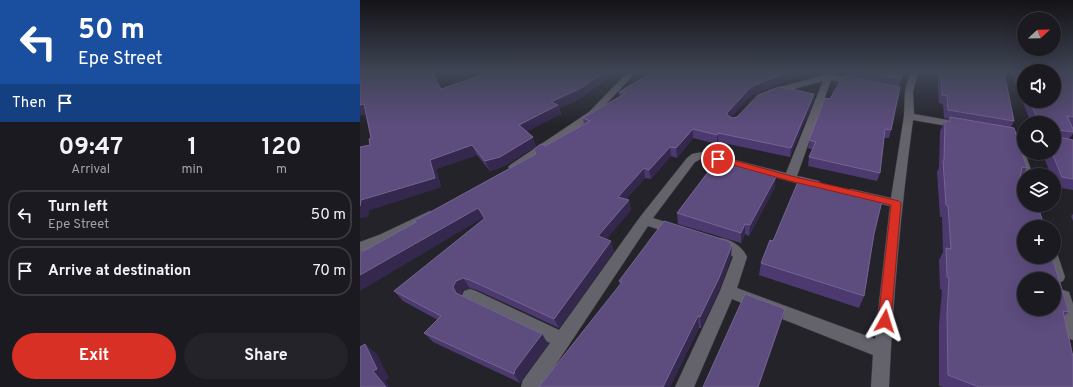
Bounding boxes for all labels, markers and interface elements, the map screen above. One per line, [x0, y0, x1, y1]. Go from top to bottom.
north arrow [1017, 12, 1061, 56]
map controls [1017, 12, 1061, 316]
text: 50 m [78, 13, 145, 49]
icon: left [12, 16, 64, 68]
text: Epe Street [78, 48, 163, 71]
button: sound [1017, 64, 1061, 108]
icon: arrive [54, 92, 76, 114]
text: Then [12, 94, 46, 113]
button: search [1017, 116, 1061, 160]
text: 09:47 [58, 133, 123, 163]
text: 1 [188, 133, 197, 163]
text: 120 [262, 133, 302, 163]
pin [701, 142, 735, 176]
icon: arrive [707, 148, 729, 170]
text: Arrival [71, 162, 110, 178]
text: min [181, 162, 203, 178]
text: m [276, 162, 287, 178]
button: layers [1017, 168, 1061, 212]
text: Turn left [48, 198, 108, 217]
icon: left [14, 204, 36, 226]
text: 50 m [311, 206, 346, 225]
text: Epe Street [48, 217, 109, 233]
button: + [1017, 220, 1061, 264]
icon: arrive [14, 260, 36, 282]
text: Arrive at destination [48, 262, 191, 281]
text: 70 m [313, 262, 346, 281]
button: − [1017, 272, 1061, 316]
position arrow [864, 300, 906, 342]
button: Exit [12, 333, 176, 379]
button: Share [184, 333, 348, 379]

